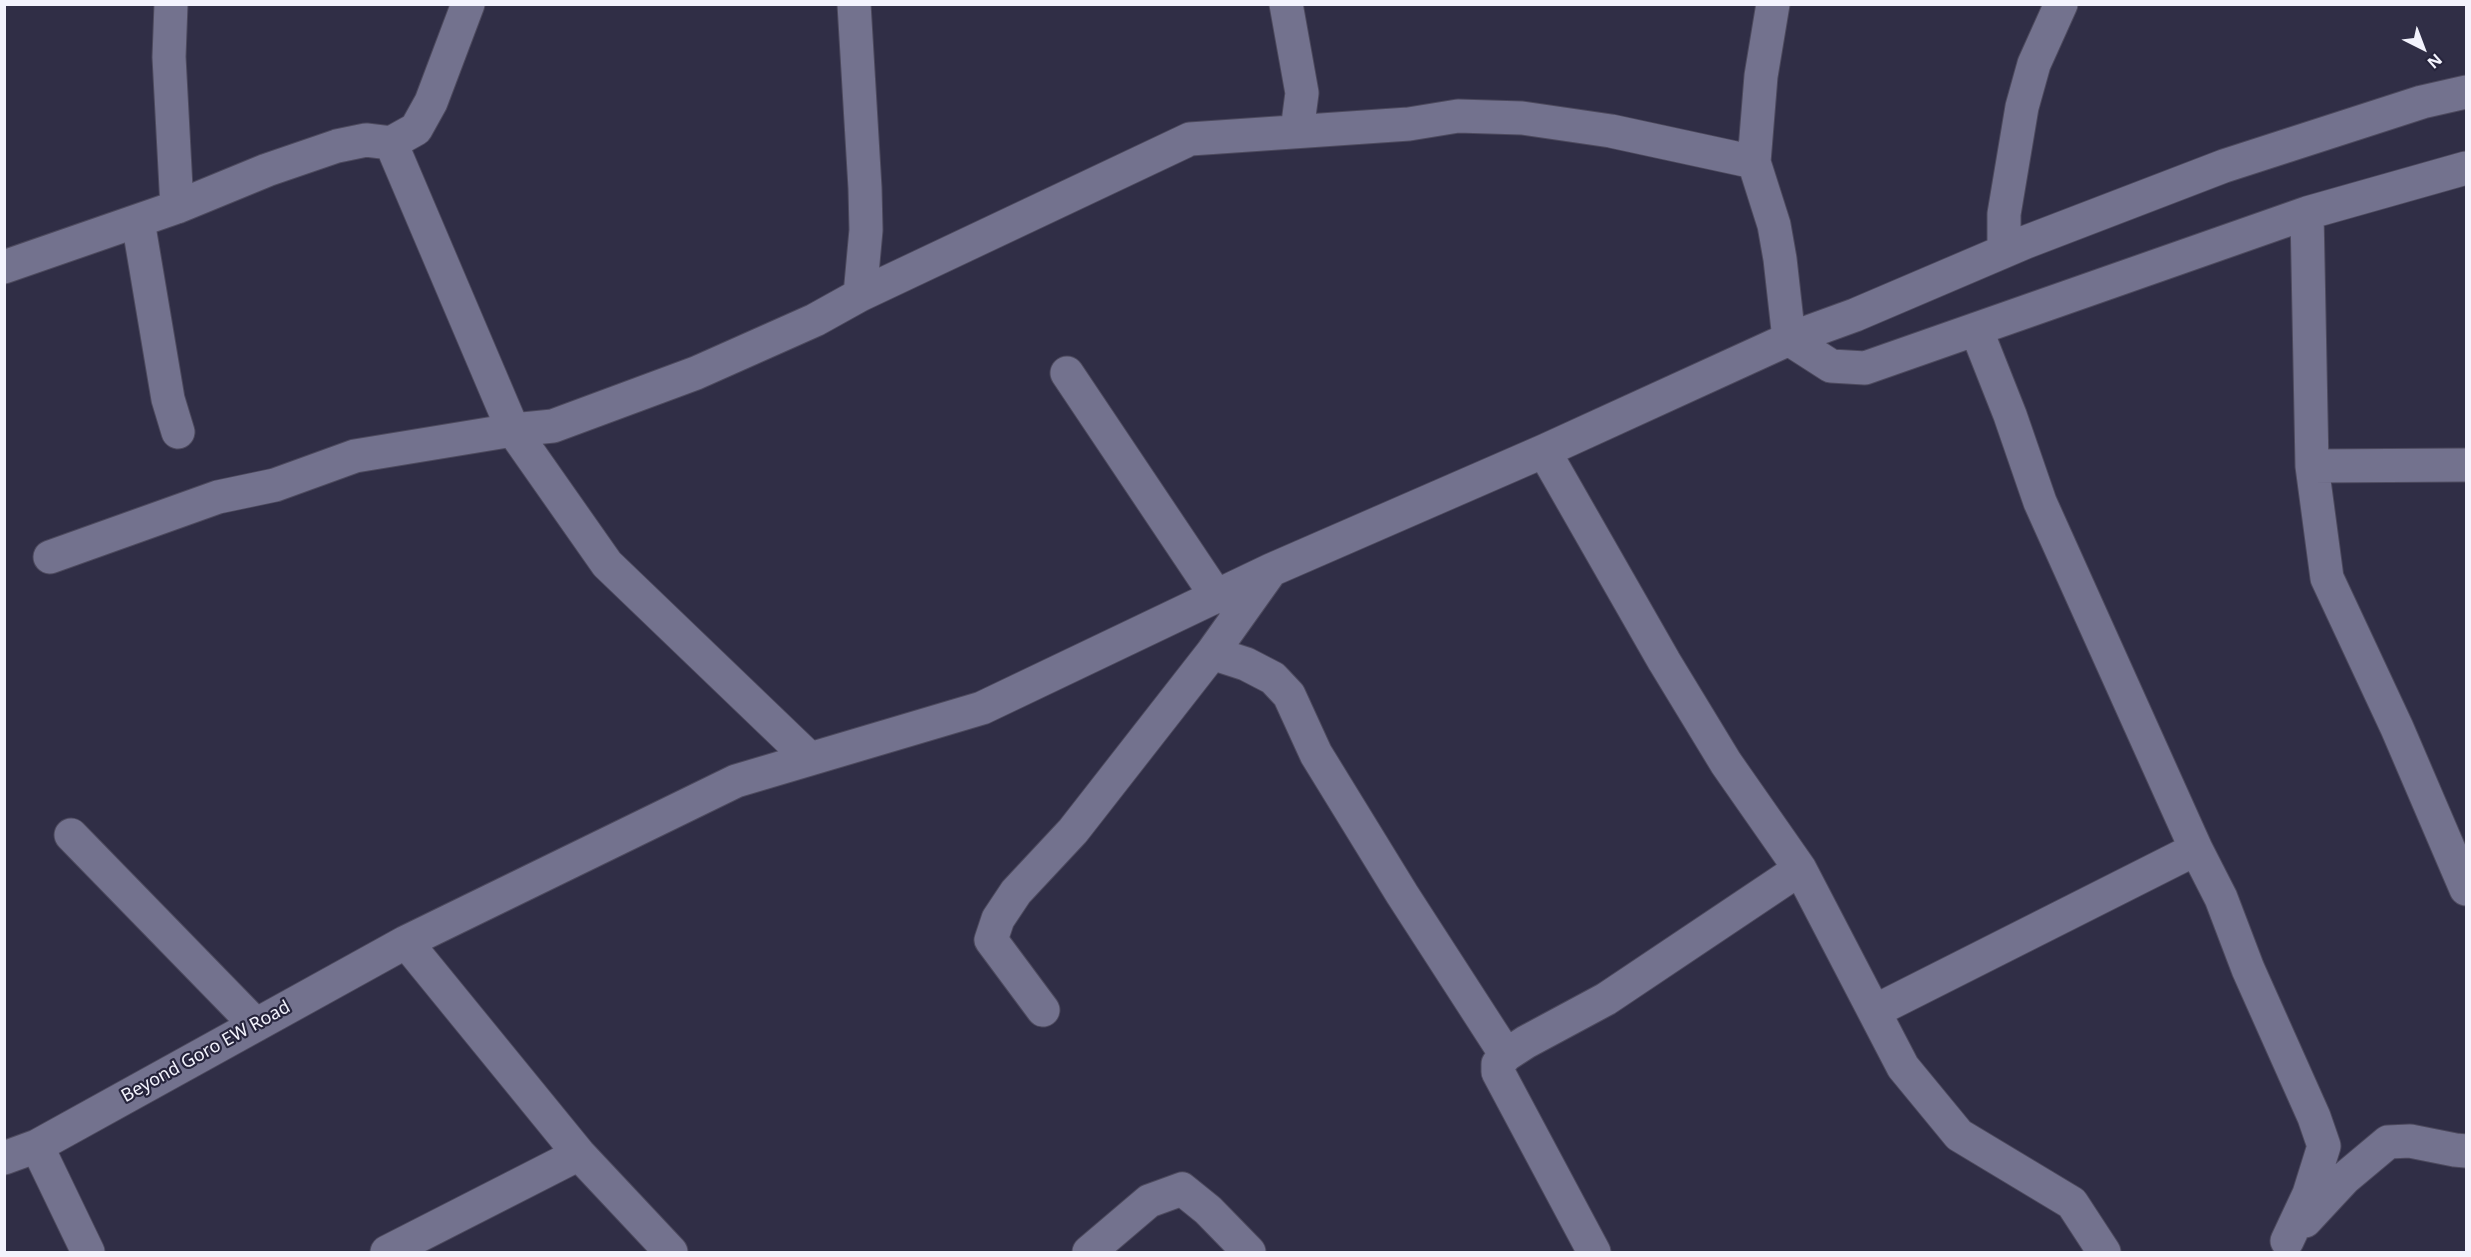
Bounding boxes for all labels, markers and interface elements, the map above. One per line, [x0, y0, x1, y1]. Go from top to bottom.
north arrow [2393, 18, 2453, 78]
text: N [2423, 49, 2447, 74]
street label: Beyond Goro EW Road [118, 997, 294, 1107]

